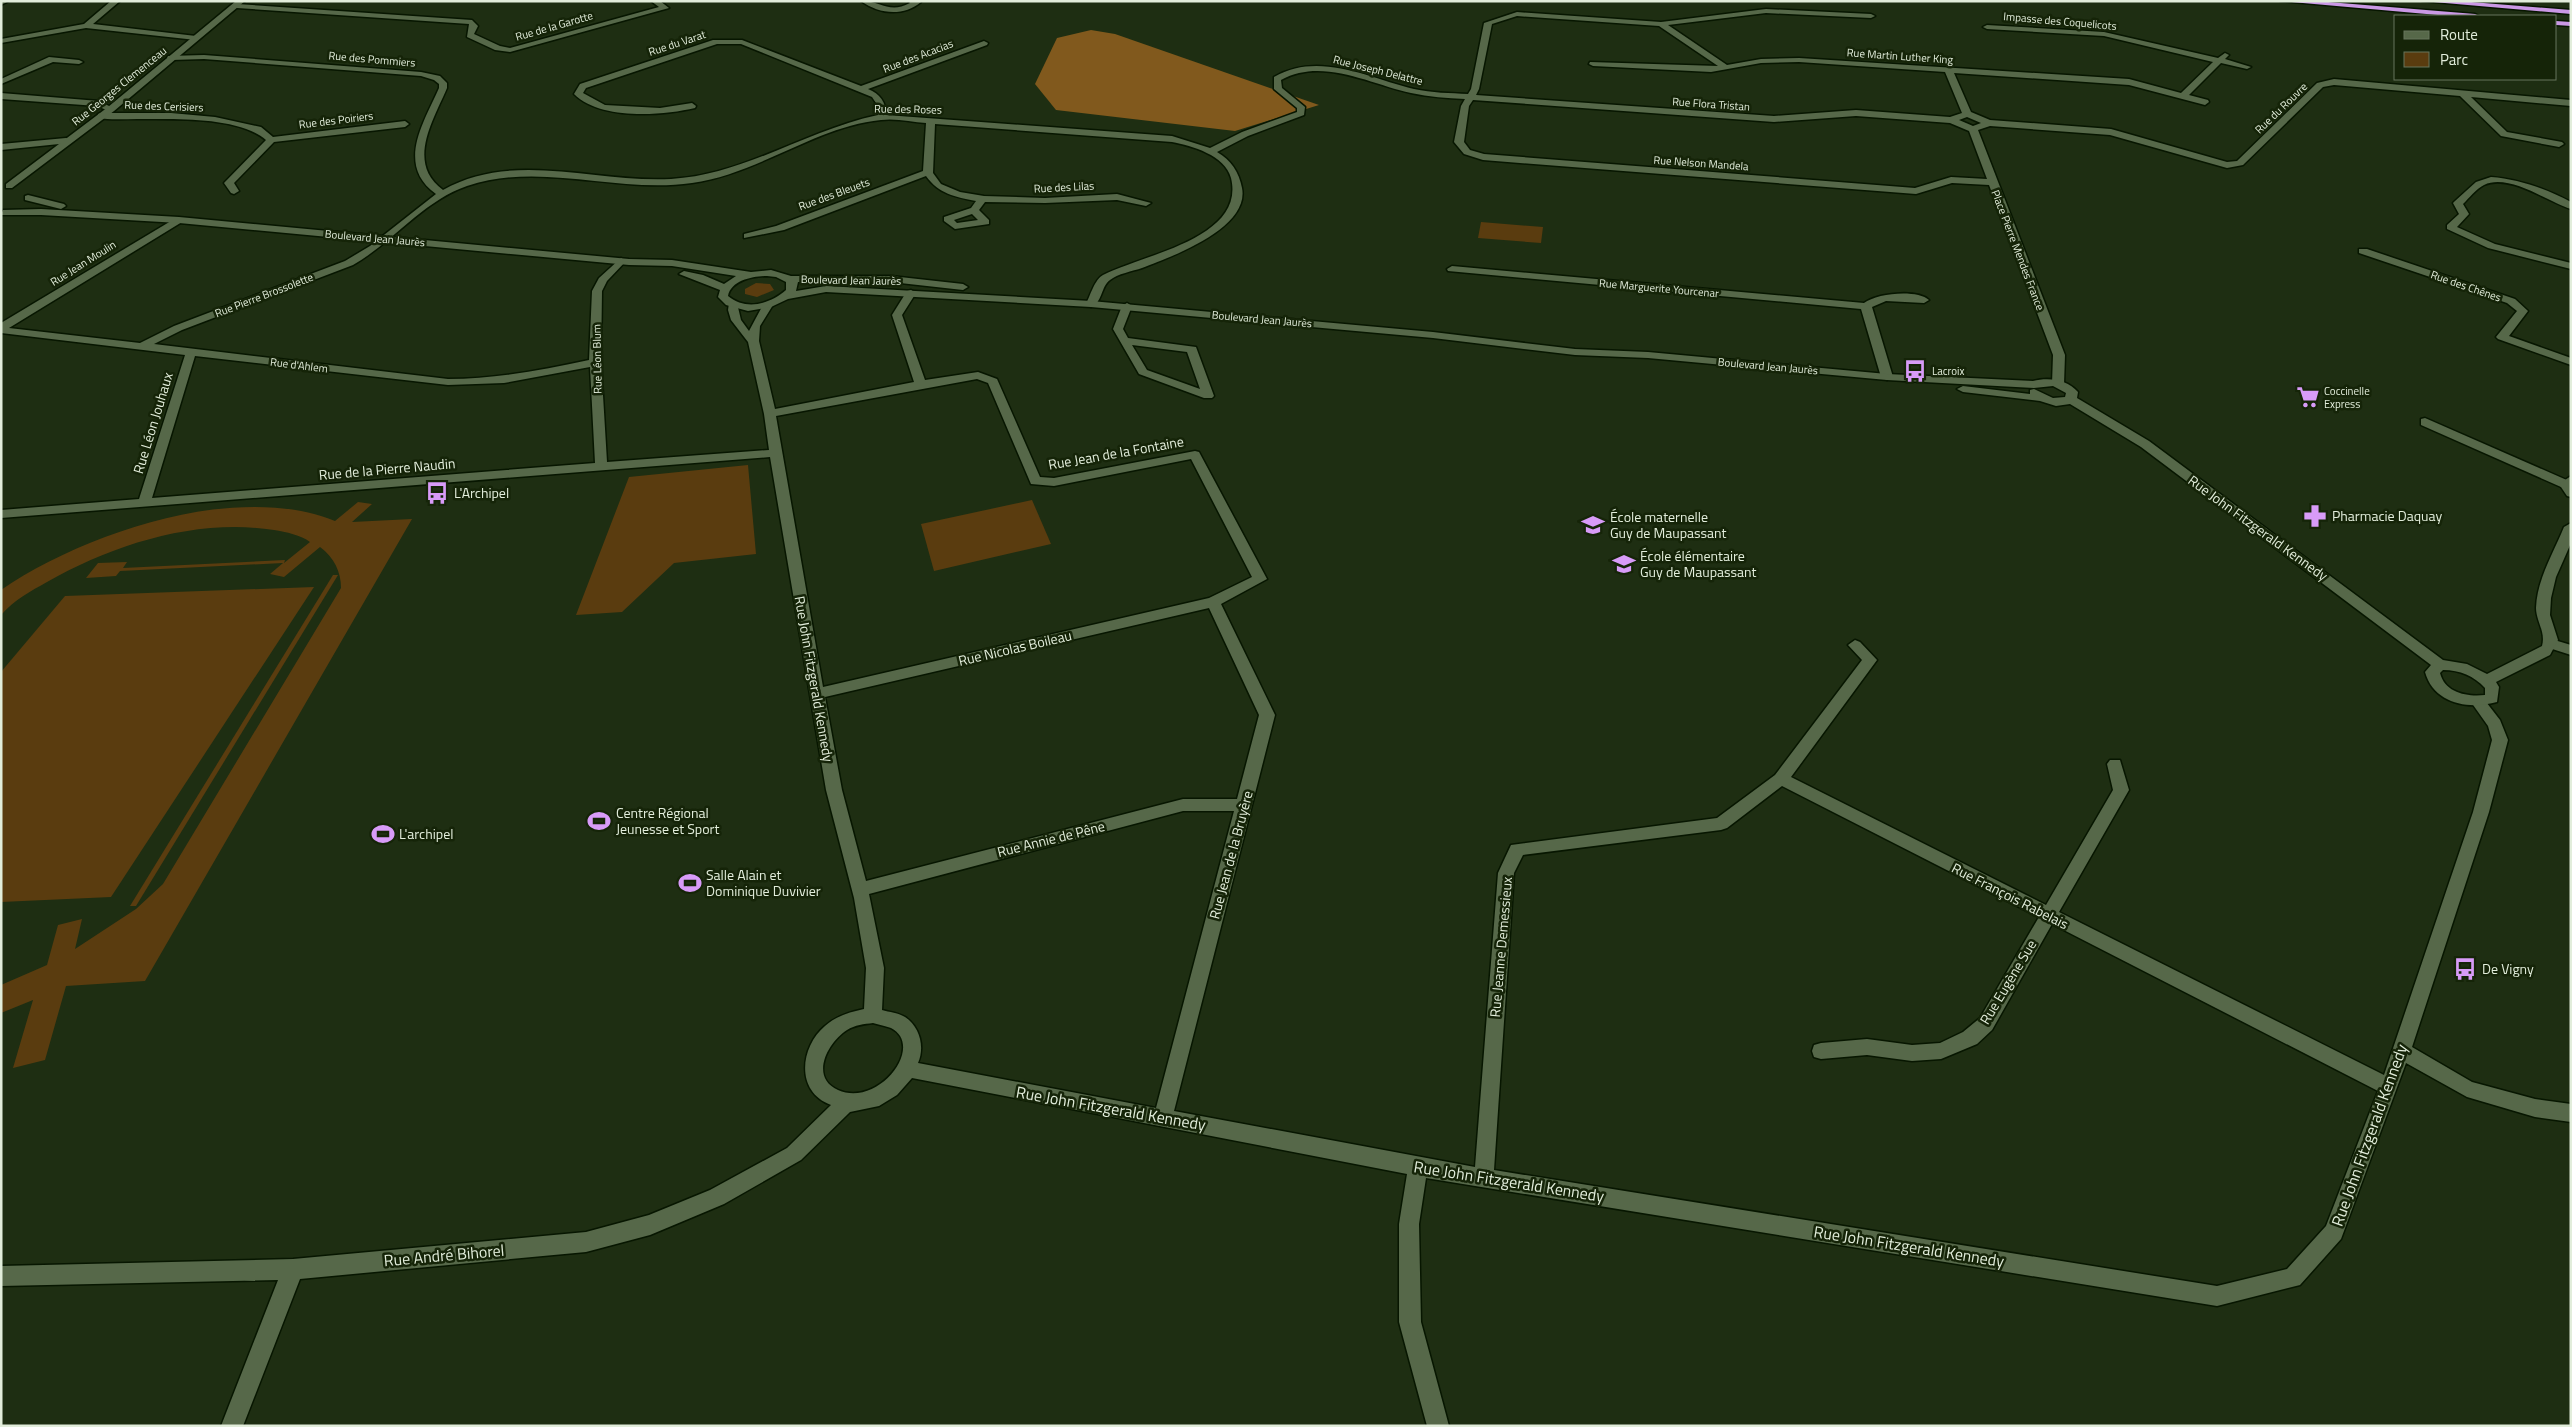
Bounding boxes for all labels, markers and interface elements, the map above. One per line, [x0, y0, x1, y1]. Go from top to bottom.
street label: Rue de la Garotte [513, 7, 595, 45]
street label: Impasse des Coquelicots [2003, 8, 2117, 34]
legend [2394, 15, 2557, 80]
text: Route [2440, 23, 2478, 46]
street label: Rue du Varat [646, 26, 708, 60]
street label: Rue des Acacias [881, 35, 955, 77]
street label: Rue Georges Clemenceau [68, 43, 170, 129]
street label: Rue Martin Luther King [1846, 44, 1954, 68]
street label: Rue des Pommiers [328, 47, 416, 71]
text: Parc [2440, 48, 2468, 71]
street label: Rue Joseph Delattre [1331, 51, 1425, 89]
street label: Rue du Rouvre [2251, 78, 2311, 137]
street label: Rue Flora Tristan [1672, 93, 1750, 115]
street label: Rue des Cerisiers [124, 97, 204, 115]
street label: Rue des Roses [874, 100, 942, 118]
street label: Rue des Poiriers [298, 107, 374, 133]
street label: Rue Nelson Mandela [1653, 152, 1750, 174]
street label: Rue des Bleuets [796, 174, 872, 214]
street label: Rue des Lilas [1033, 177, 1095, 197]
street label: Place Pierre Mendes France [1988, 187, 2049, 313]
street label: Boulevard Jean Jaurès [324, 226, 426, 250]
street label: Rue Jean Moulin [47, 236, 119, 290]
street label: Rue des Chênes [2429, 266, 2503, 306]
street label: Rue Pierre Brossolette [212, 269, 316, 321]
street label: Boulevard Jean Jaurès [801, 271, 901, 289]
street label: Rue Marguerite Yourcenar [1598, 275, 1720, 301]
street label: Boulevard Jean Jaurès [1211, 307, 1313, 331]
street label: Rue Léon Blum [588, 324, 606, 394]
street label: Rue d'Ahlem [269, 354, 329, 376]
street label: Boulevard Jean Jaurès [1717, 354, 1819, 378]
bus stop icon: Lacroix [1902, 358, 1928, 384]
place label: Lacroix [1932, 363, 1964, 379]
street label: Rue Léon Jouhaux [127, 369, 178, 476]
place label: Coccinelle Express [2324, 383, 2370, 412]
supermarket icon: Coccinelle Express [2295, 384, 2321, 410]
street label: Rue Jean de la Fontaine [1046, 430, 1185, 475]
street label: Rue de la Pierre Naudin [318, 452, 456, 485]
street label: Rue John Fitzgerald Kennedy [2184, 470, 2333, 586]
bus stop icon: L'Archipel [424, 480, 450, 506]
place label: L'Archipel [454, 482, 509, 503]
pharmacy icon: Pharmacie Daquay [2302, 503, 2328, 529]
place label: Pharmacie Daquay [2332, 505, 2443, 526]
place label: École maternelle Guy de Maupassant [1610, 506, 1727, 543]
school or university icon: École maternelle Guy de Maupassant [1580, 512, 1606, 538]
place label: École élémentaire Guy de Maupassant [1640, 545, 1757, 582]
school or university icon: École élémentaire Guy de Maupassant [1611, 551, 1637, 577]
street label: Rue John Fitzgerald Kennedy [790, 594, 839, 764]
street label: Rue Nicolas Boileau [956, 624, 1074, 671]
street label: Rue Jean de la Bruyère [1203, 788, 1258, 921]
place label: Centre Régional Jeunesse et Sport [616, 802, 719, 839]
sports icon: Centre Régional Jeunesse et Sport [586, 808, 612, 834]
street label: Rue Annie de Pêne [995, 815, 1107, 862]
sports icon: L'archipel [370, 821, 396, 847]
place label: L'archipel [399, 823, 453, 844]
street label: Rue François Rabelais [1948, 857, 2072, 934]
place label: Salle Alain et Dominique Duvivier [706, 864, 821, 901]
sports icon: Salle Alain et Dominique Duvivier [677, 870, 703, 896]
street label: Rue Jeanne Demessieux [1484, 875, 1517, 1018]
street label: Rue Eugène Sue [1974, 936, 2041, 1028]
bus stop icon: De Vigny [2452, 956, 2478, 982]
place label: De Vigny [2482, 958, 2534, 979]
street label: Rue John Fitzgerald Kennedy [2325, 1040, 2413, 1229]
street label: Rue John Fitzgerald Kennedy [1014, 1079, 1208, 1137]
street label: Rue John Fitzgerald Kennedy [1412, 1154, 1606, 1208]
street label: Rue John Fitzgerald Kennedy [1812, 1219, 2006, 1273]
street label: Rue André Bihorel [383, 1238, 505, 1272]

